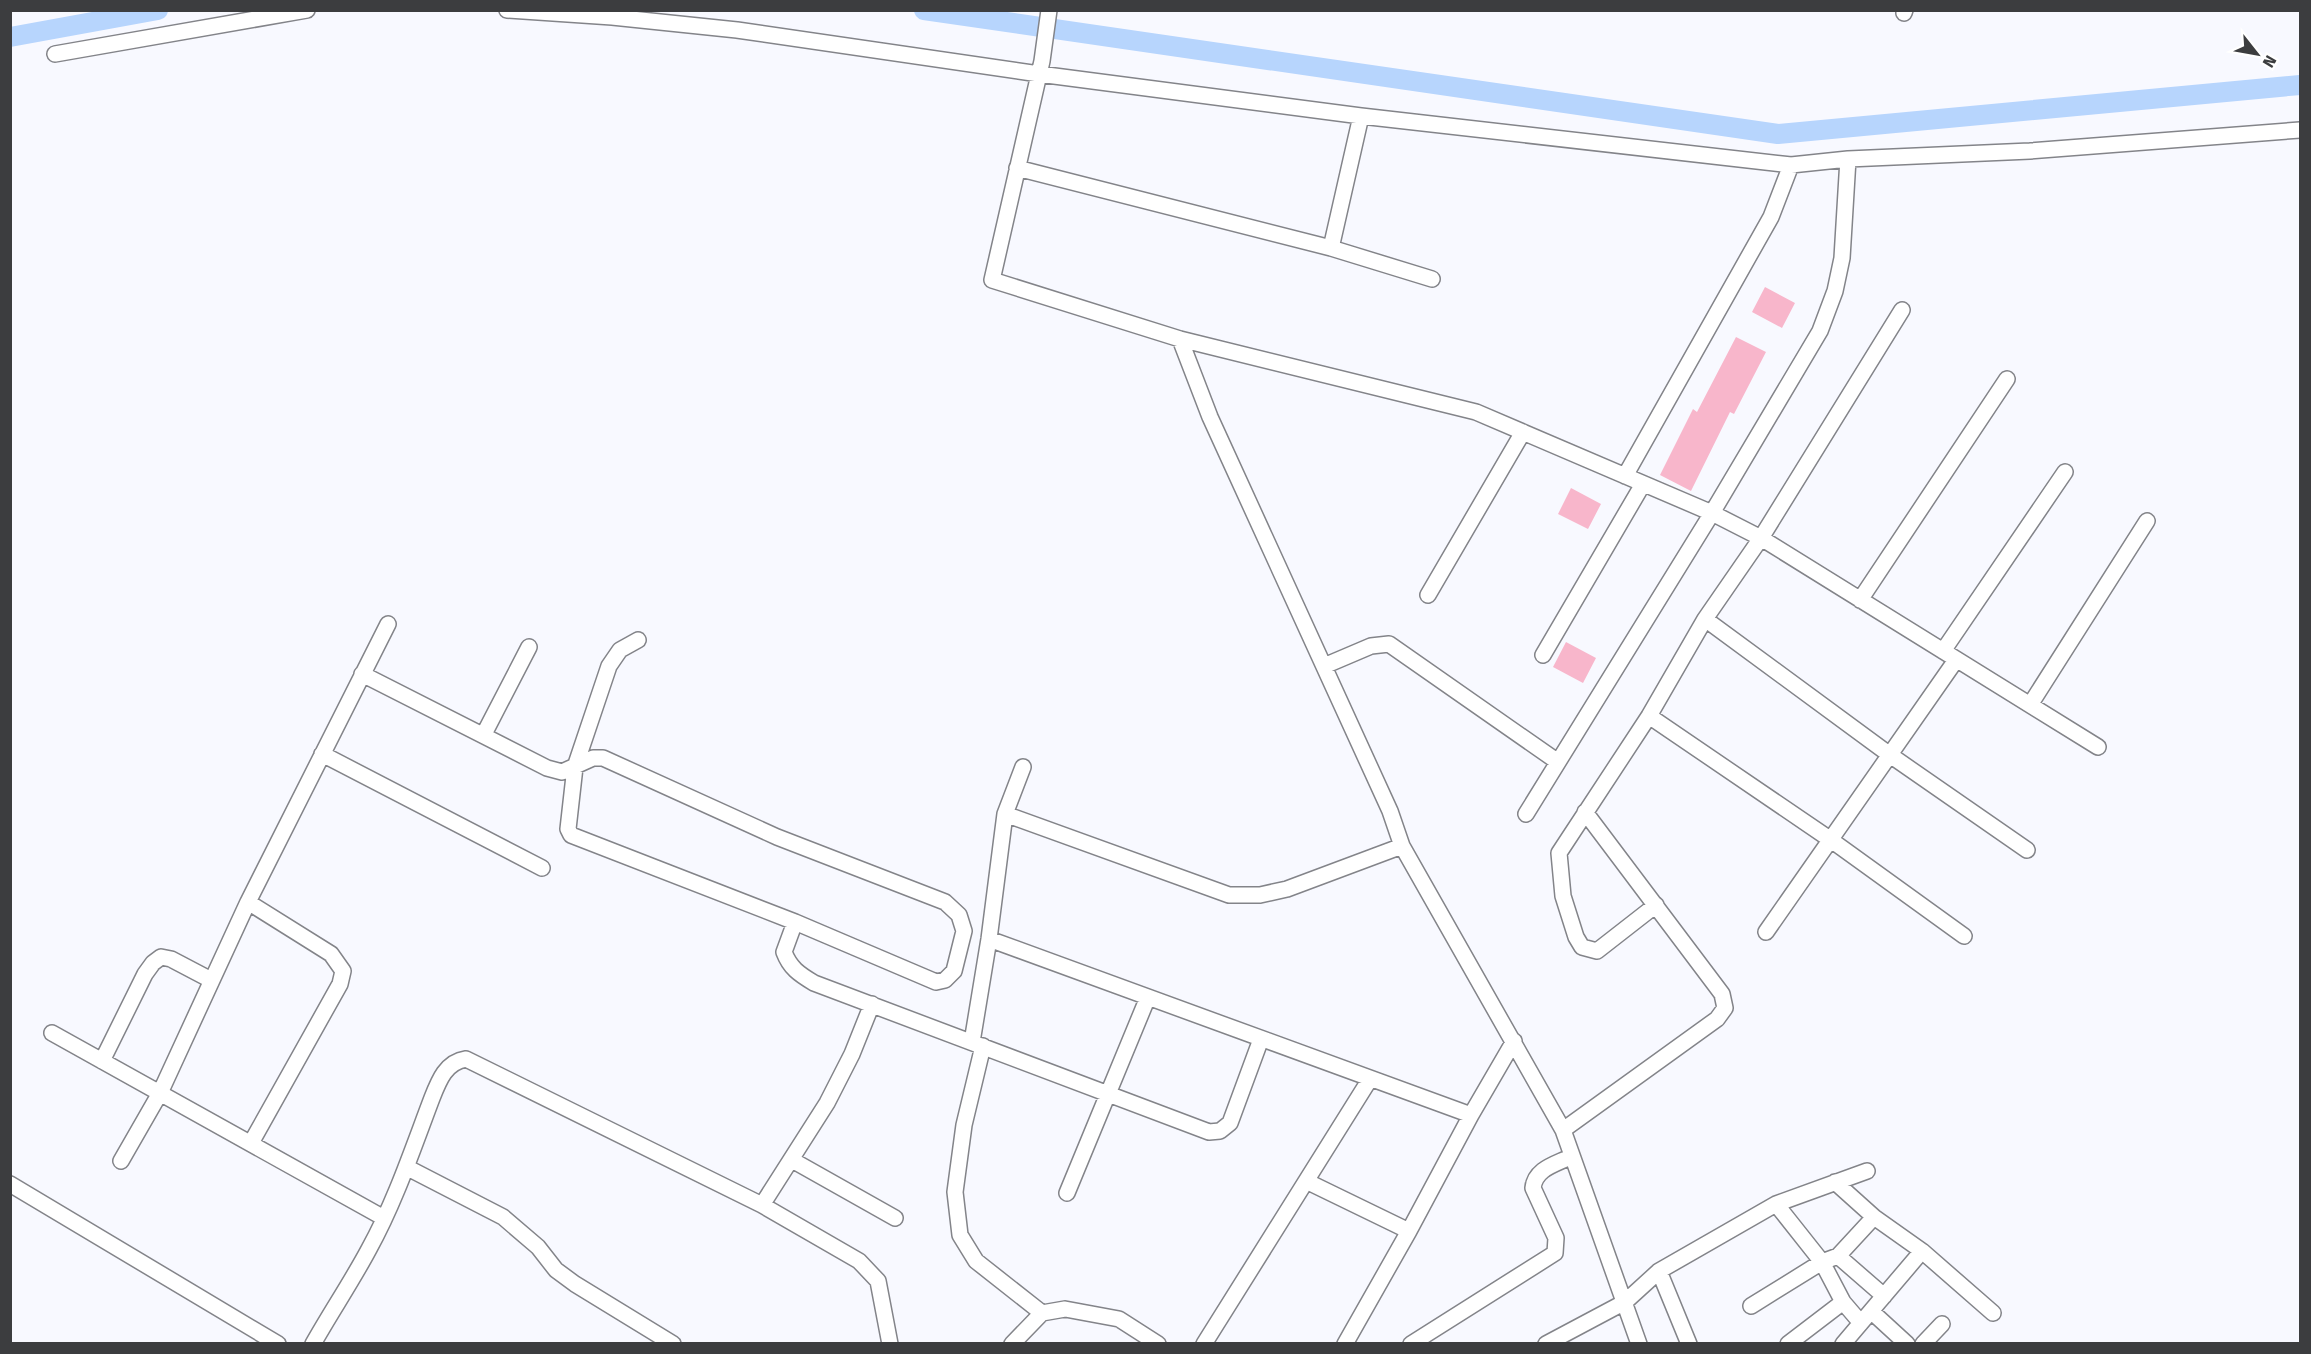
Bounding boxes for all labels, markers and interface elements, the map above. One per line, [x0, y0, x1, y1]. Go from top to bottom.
north arrow [2227, 24, 2287, 84]
text: N [2259, 52, 2280, 71]

